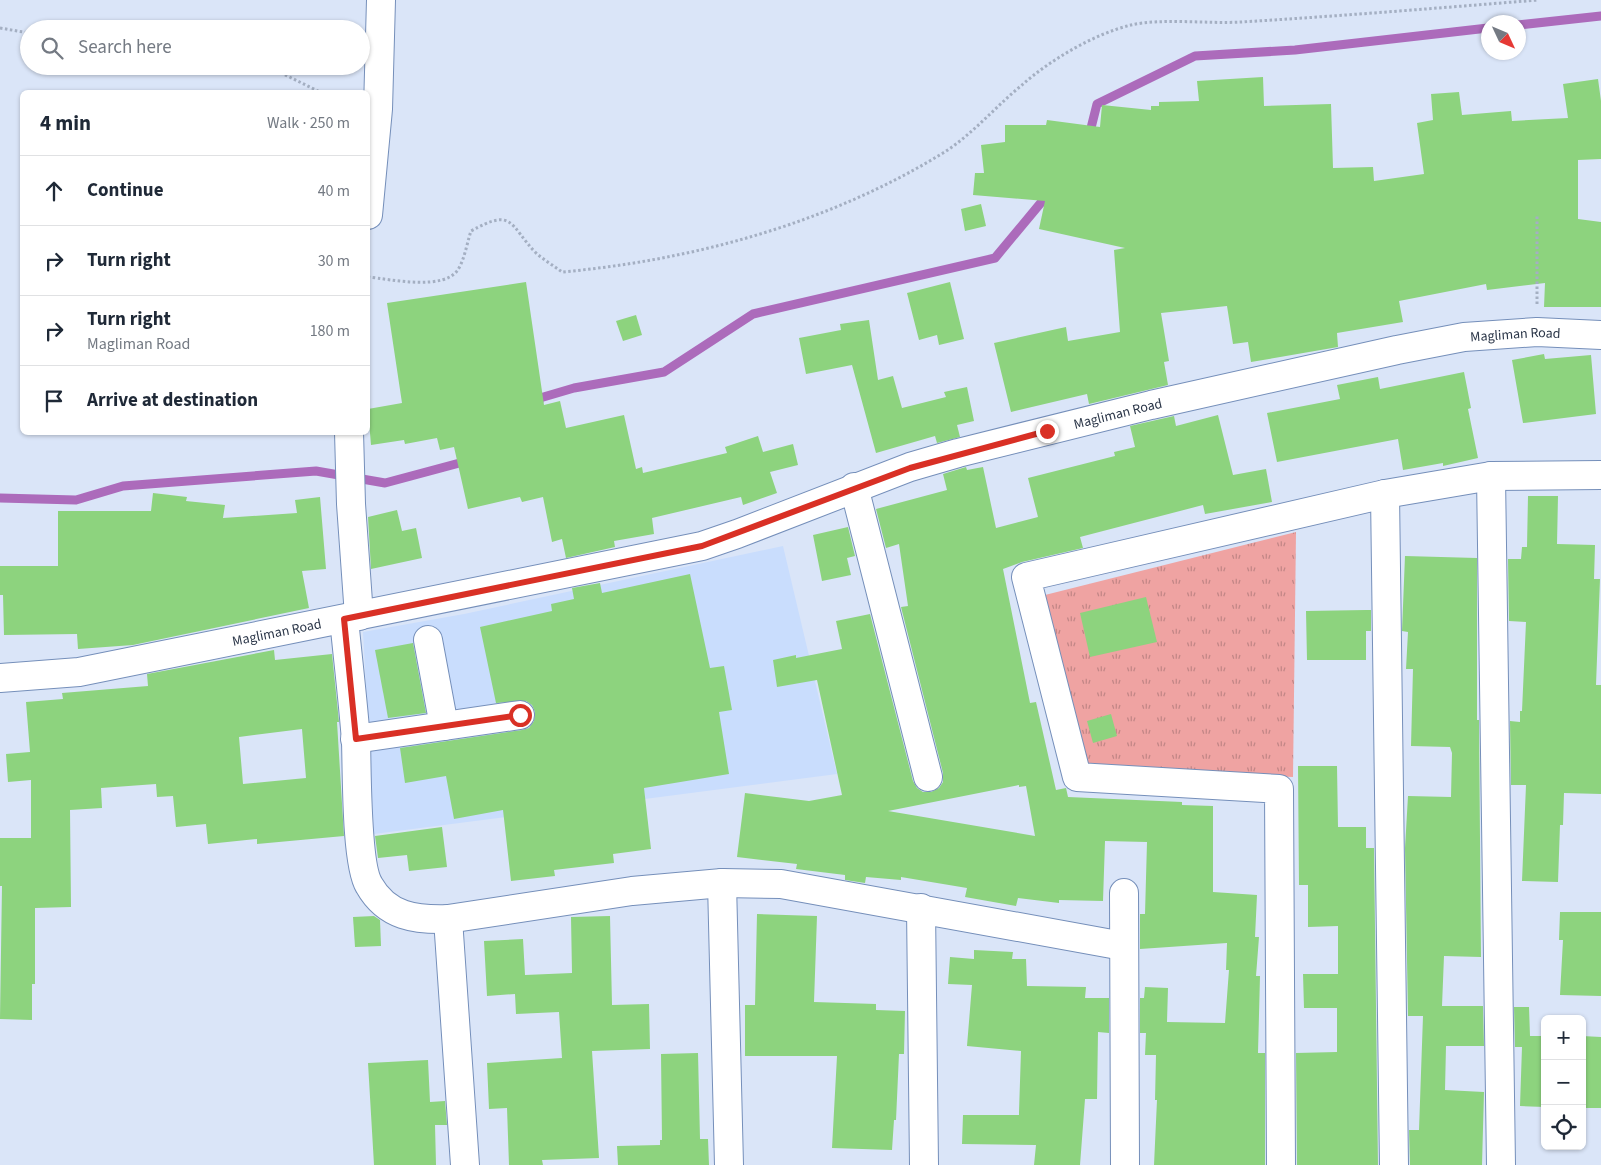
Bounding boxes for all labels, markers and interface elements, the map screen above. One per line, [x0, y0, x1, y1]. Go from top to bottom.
north arrow [1481, 15, 1526, 60]
search box [20, 20, 370, 75]
icon: search [38, 34, 66, 62]
text: Search here [78, 34, 172, 61]
text: 4 min [40, 108, 91, 138]
text: Walk · 250 m [267, 112, 350, 134]
icon: ahead [40, 177, 68, 205]
text: Continue [87, 177, 164, 204]
text: 40 m [318, 180, 350, 202]
icon: right [40, 247, 68, 275]
text: Turn right [87, 247, 171, 274]
text: 30 m [318, 250, 350, 272]
text: Turn right [87, 306, 171, 333]
icon: right [40, 317, 68, 345]
text: 180 m [310, 320, 350, 342]
street label: Magliman Road [1470, 323, 1561, 348]
text: Magliman Road [87, 333, 190, 355]
icon: arrive [40, 387, 68, 415]
text: Arrive at destination [87, 387, 258, 414]
street label: Magliman Road [1072, 394, 1164, 435]
route end [1036, 420, 1059, 443]
street label: Magliman Road [231, 614, 323, 652]
route start [509, 704, 532, 727]
map controls [1541, 1015, 1586, 1150]
button: + [1541, 1015, 1586, 1060]
button: − [1541, 1060, 1586, 1105]
button: locate [1541, 1105, 1586, 1150]

